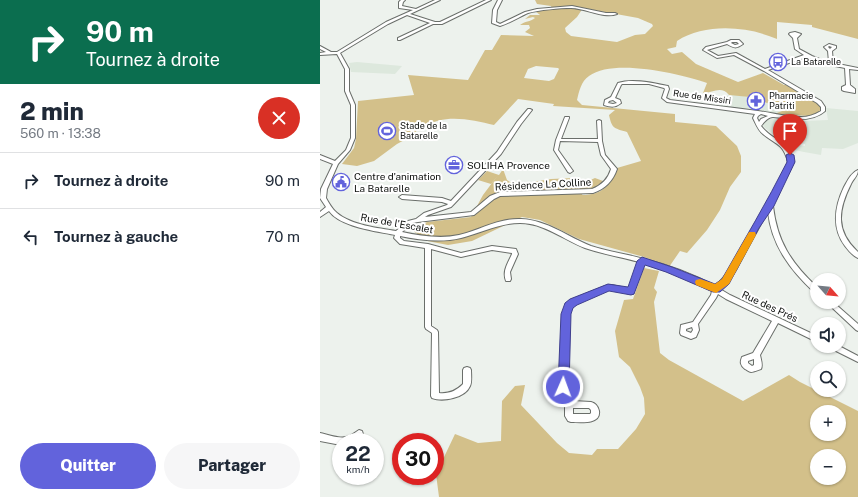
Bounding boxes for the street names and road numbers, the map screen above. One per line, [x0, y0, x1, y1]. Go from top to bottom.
street label: Rue de Missiri [672, 87, 732, 106]
street label: Résidence La Colline [494, 175, 592, 193]
street label: Rue de l'Escalet [360, 211, 434, 235]
street label: Rue des Prés [740, 288, 800, 324]

